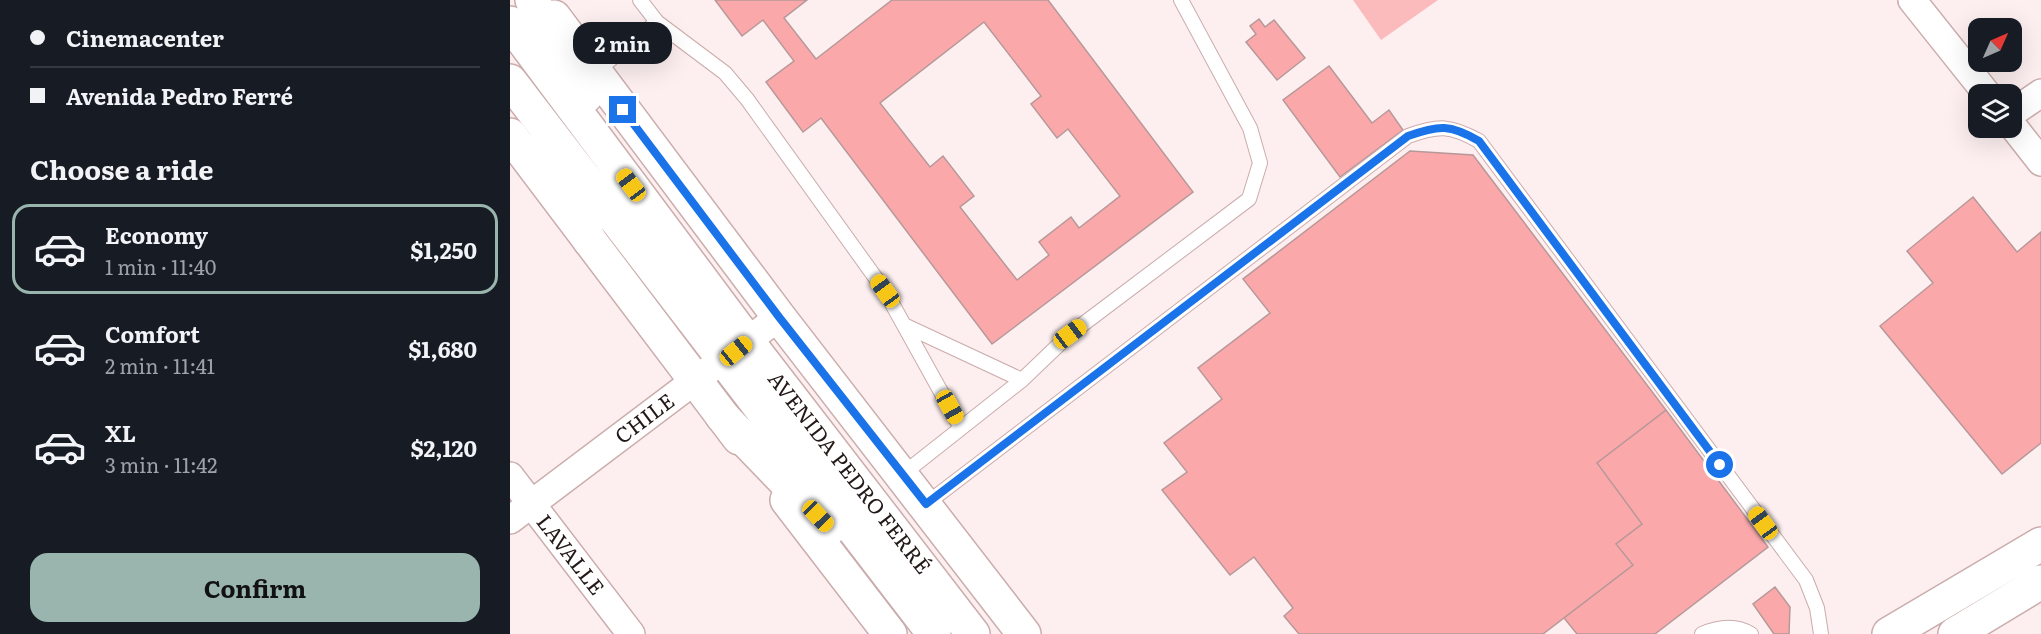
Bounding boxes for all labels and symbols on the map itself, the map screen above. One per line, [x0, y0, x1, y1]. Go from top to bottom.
north arrow [1968, 18, 2022, 72]
callout: 2 min [573, 23, 672, 65]
route end [609, 96, 636, 123]
car [613, 165, 649, 205]
car [867, 271, 903, 311]
car [1050, 316, 1090, 352]
car [716, 333, 756, 369]
street label: AVENIDA PEDRO FERRÉ [762, 364, 940, 579]
street label: CHILE [607, 384, 680, 450]
car [933, 387, 967, 427]
route start [1706, 451, 1733, 478]
car [799, 497, 837, 535]
car [1745, 503, 1781, 543]
street label: LAVALLE [531, 506, 613, 600]

